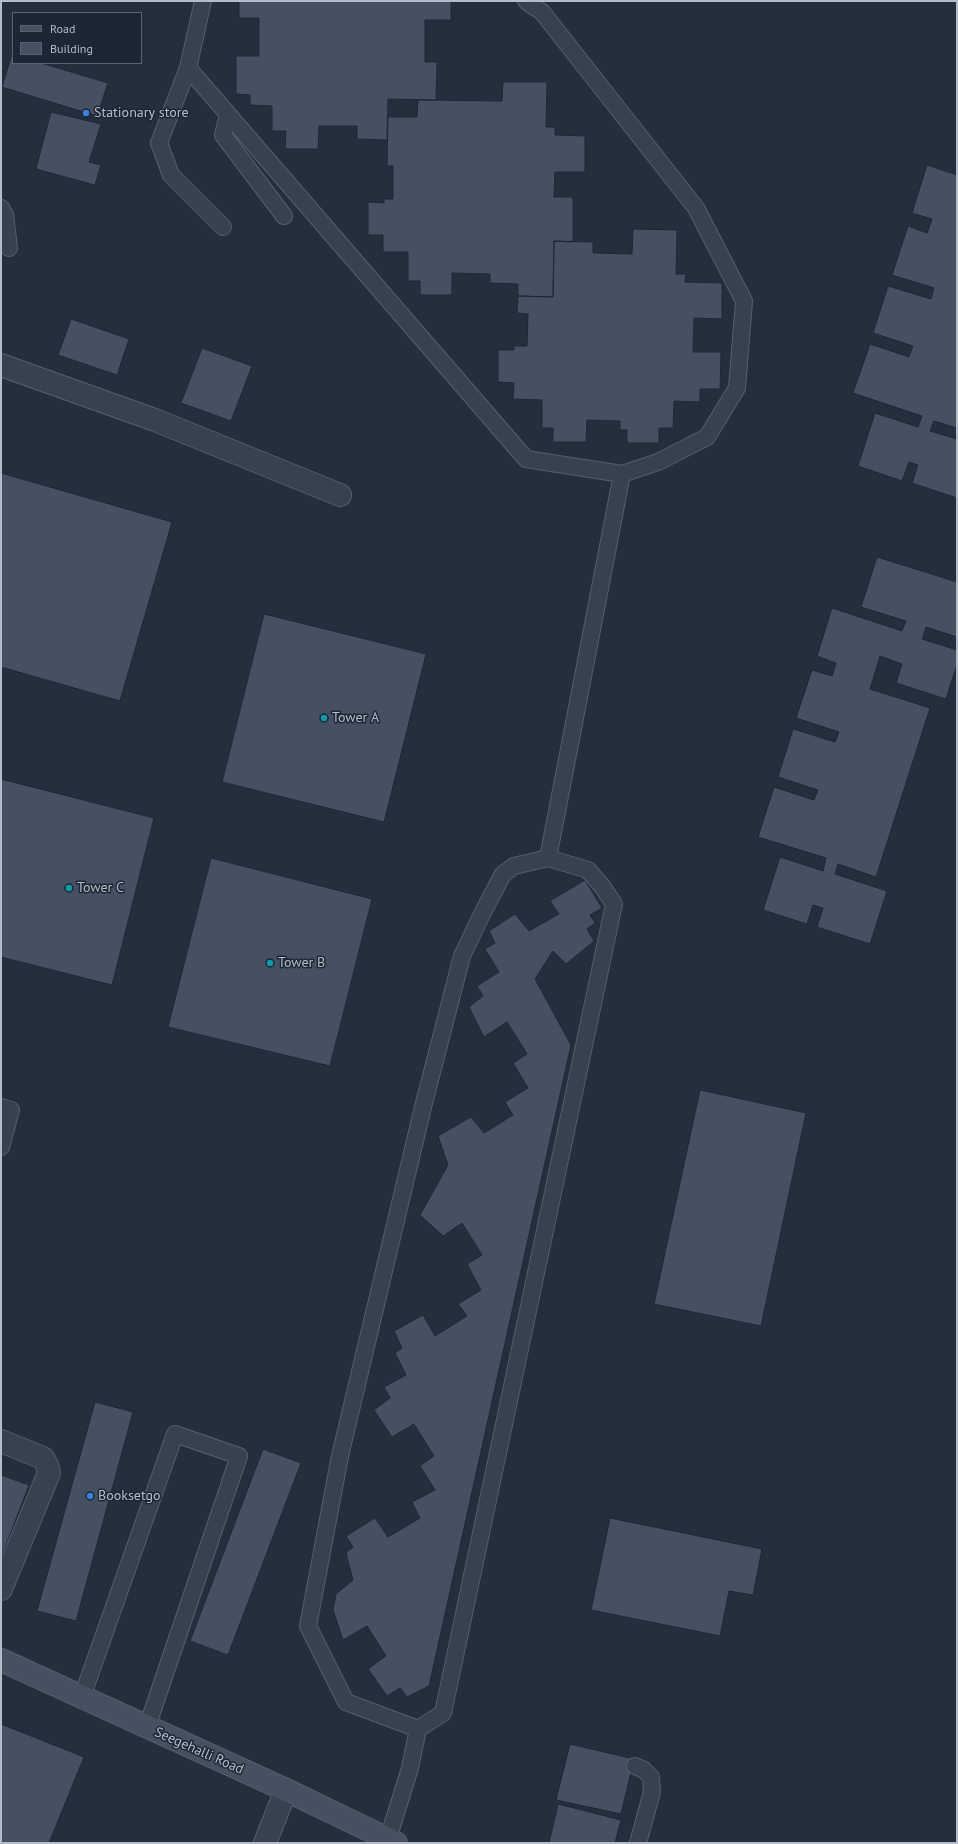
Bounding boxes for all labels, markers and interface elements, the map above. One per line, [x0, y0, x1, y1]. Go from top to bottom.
legend [12, 12, 142, 64]
text: Road [50, 21, 75, 36]
text: Building [50, 41, 93, 56]
place label: Stationary store [94, 105, 189, 121]
marker: Stationary store [81, 108, 91, 118]
place label: Tower A [332, 710, 379, 726]
marker: Tower A [319, 713, 329, 723]
place label: Tower C [77, 880, 124, 896]
marker: Tower C [64, 883, 74, 893]
place label: Tower B [278, 955, 325, 971]
marker: Tower B [265, 958, 275, 968]
place label: Booksetgo [98, 1488, 161, 1504]
marker: Booksetgo [85, 1491, 95, 1501]
street label: Seegehalli Road [152, 1724, 246, 1778]

